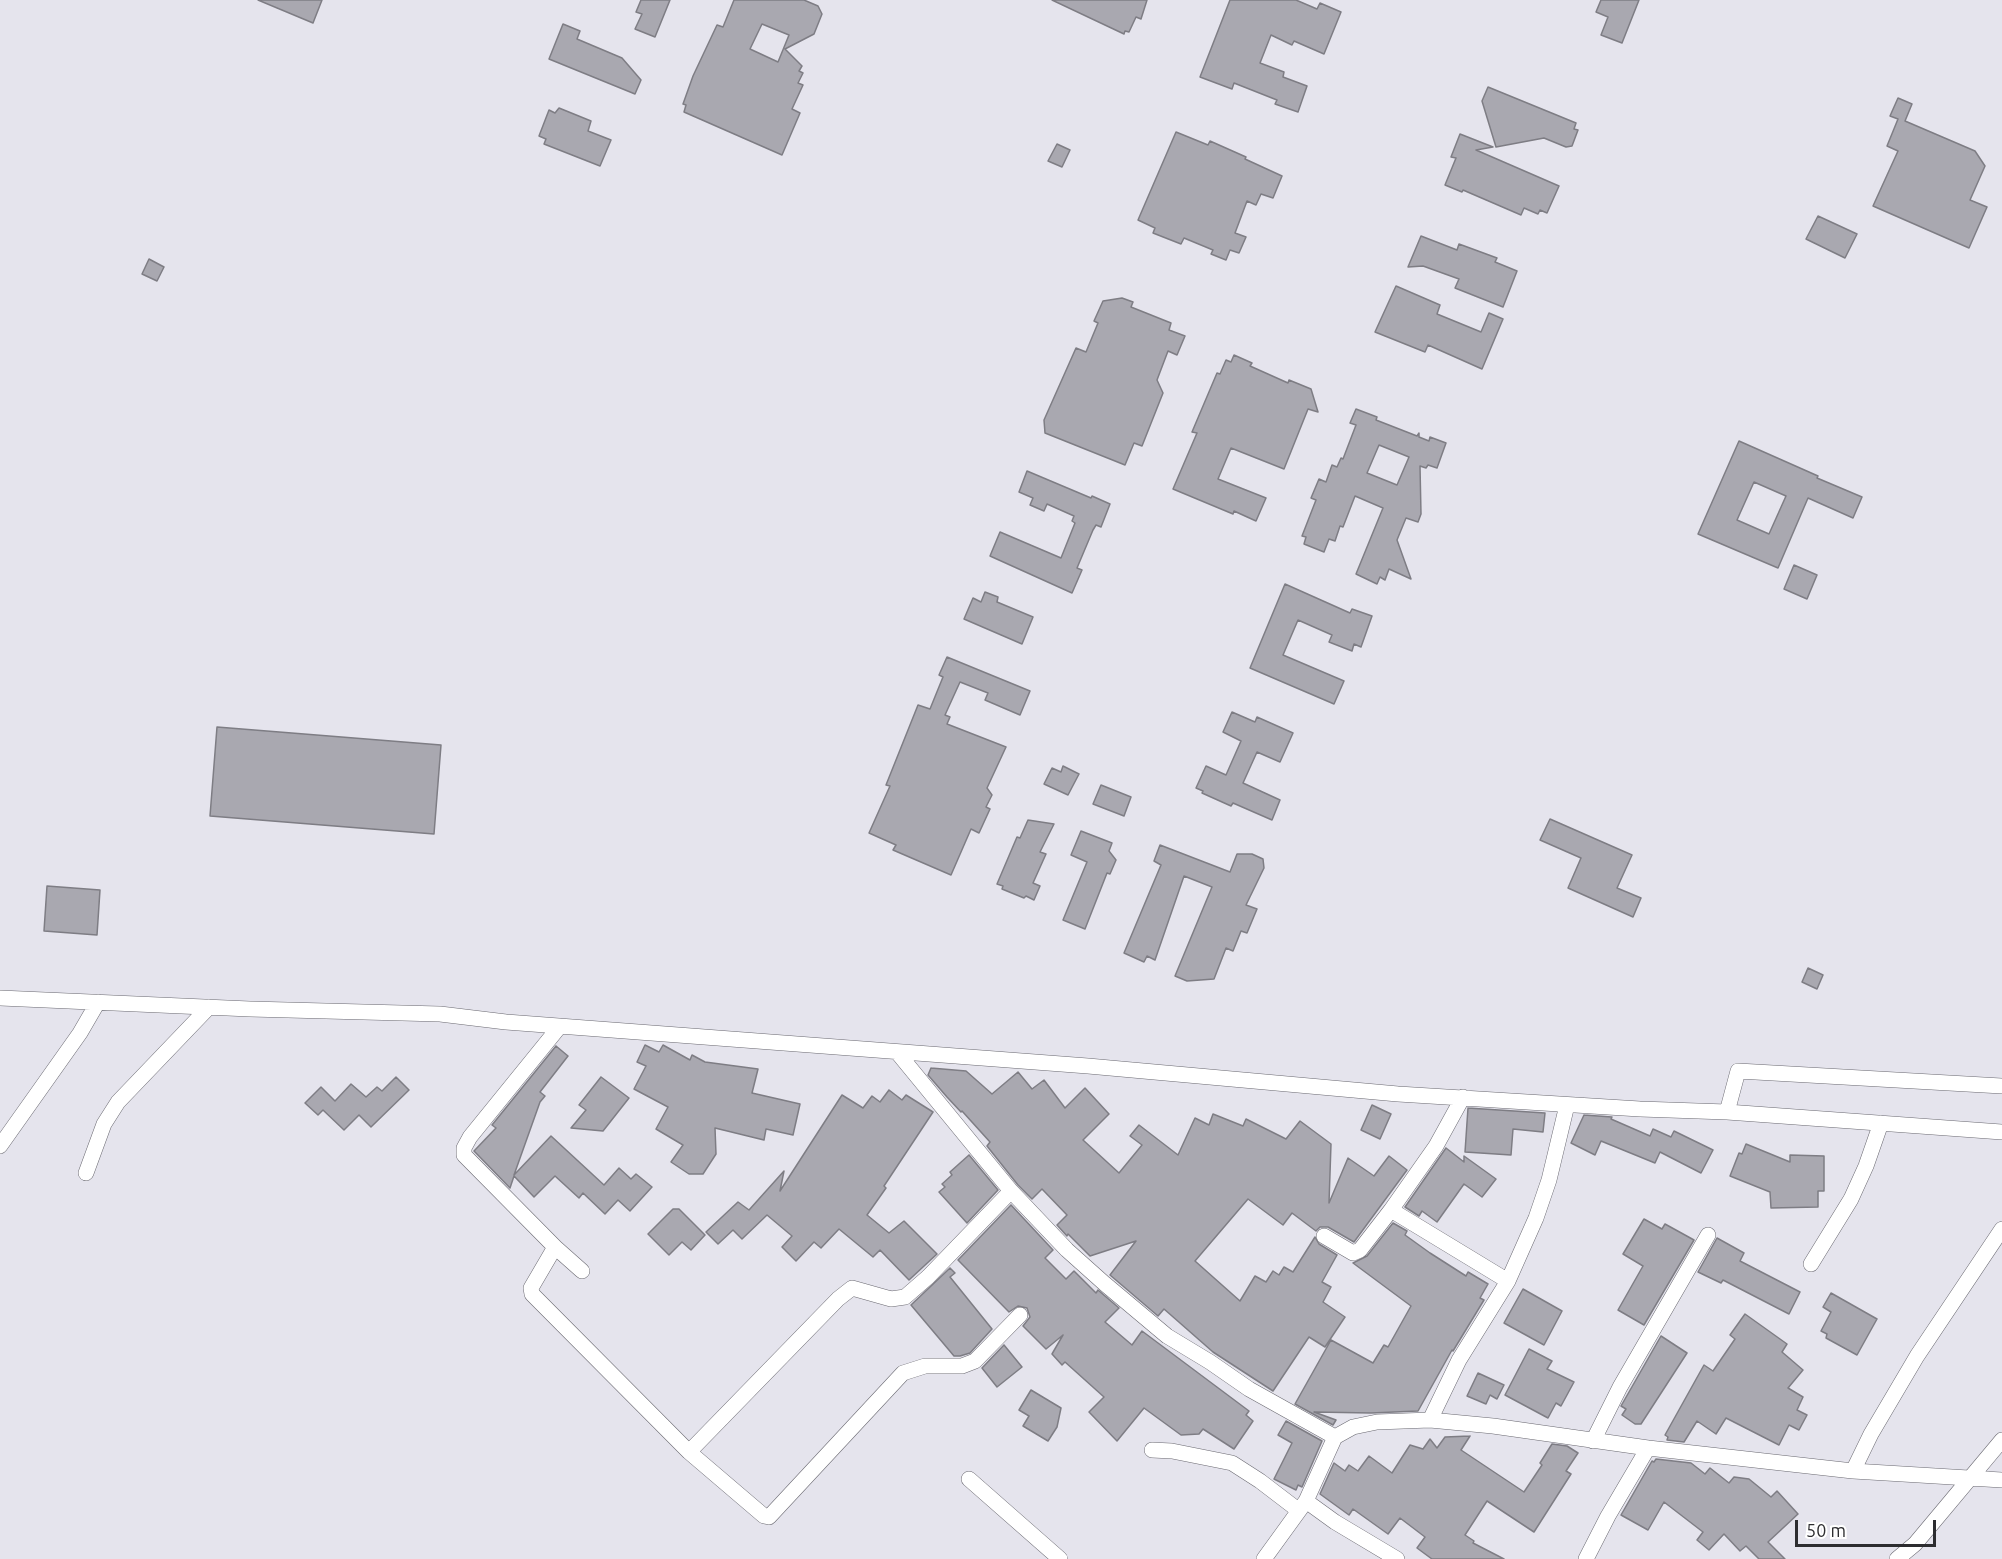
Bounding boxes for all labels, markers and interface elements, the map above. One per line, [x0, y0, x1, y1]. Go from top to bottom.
scale bar [1798, 1508, 1939, 1546]
text: 50 m [1806, 1520, 1846, 1540]

